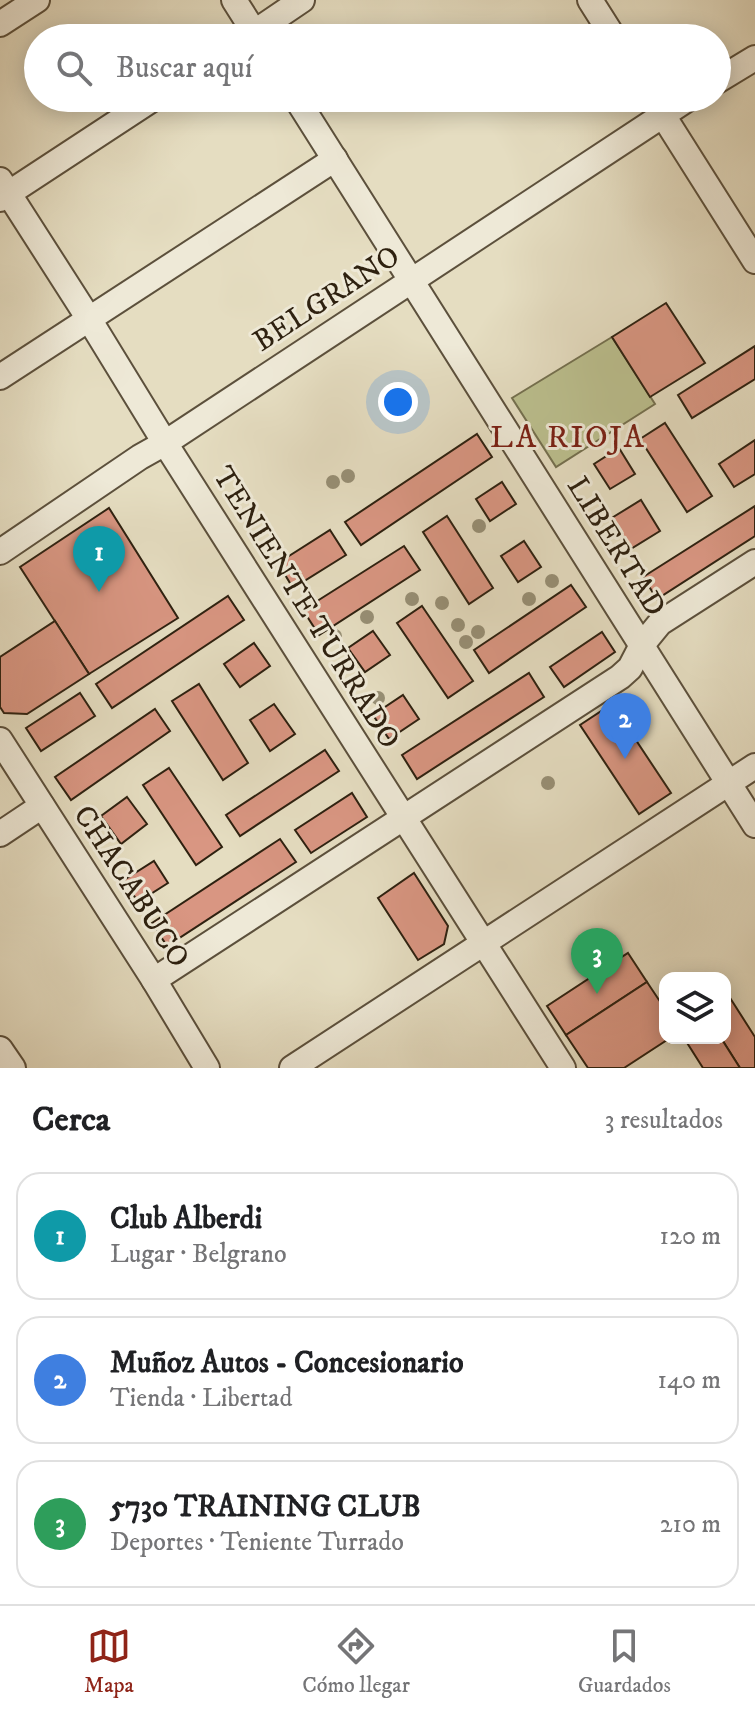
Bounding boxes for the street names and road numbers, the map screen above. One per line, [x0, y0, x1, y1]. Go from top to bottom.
street label: BELGRANO [247, 238, 407, 360]
street label: TENIENTE TURRADO [204, 460, 408, 756]
street label: LIBERTAD [558, 470, 673, 623]
street label: CHACABUCO [65, 799, 197, 975]

